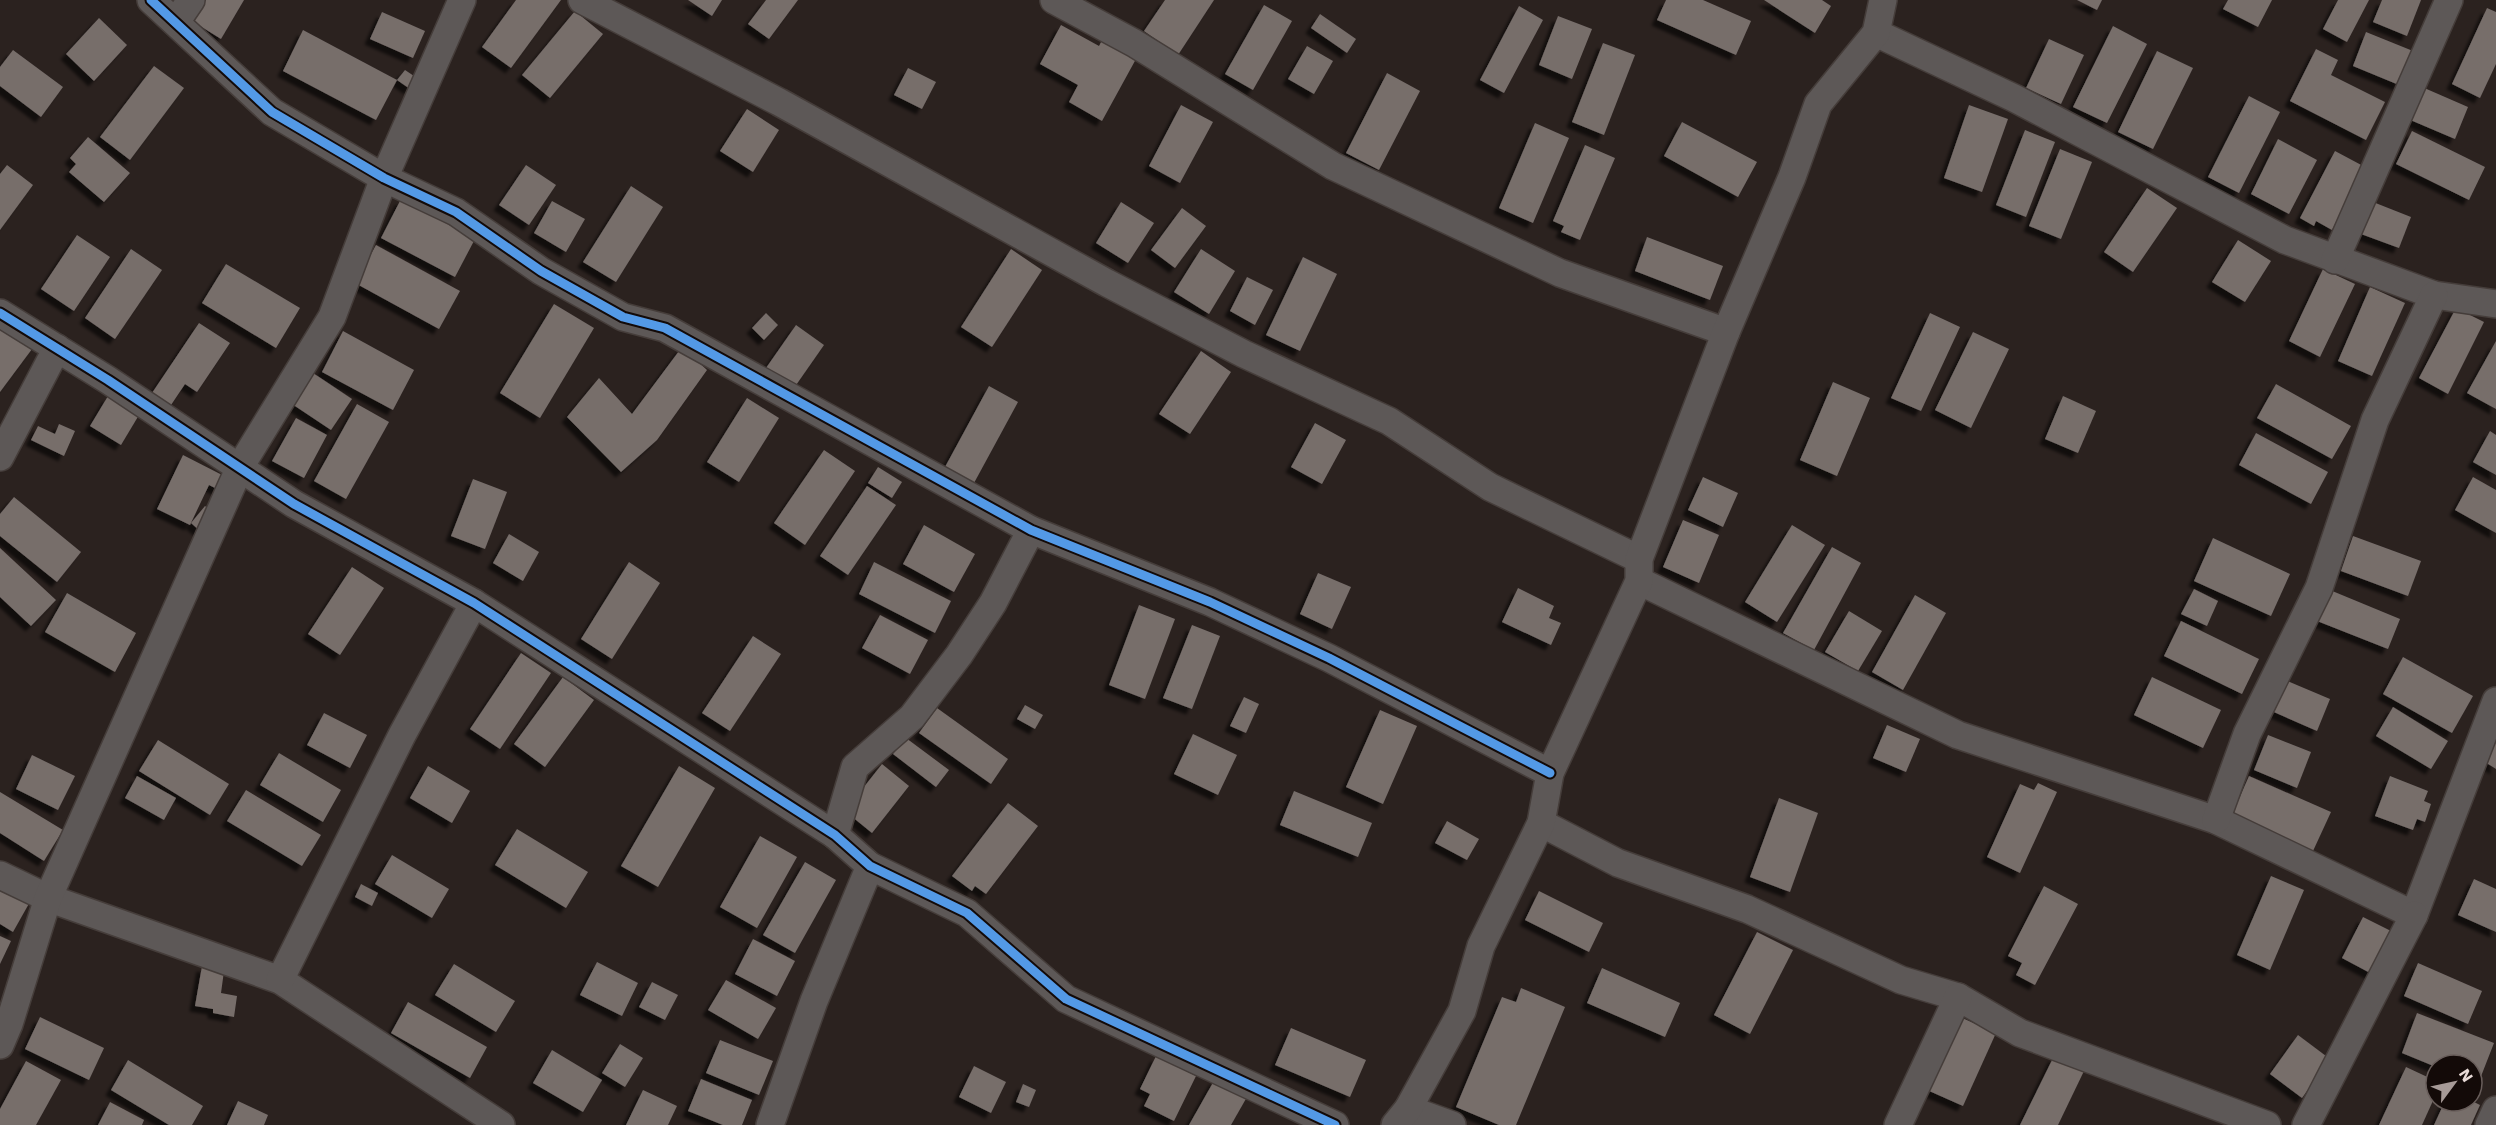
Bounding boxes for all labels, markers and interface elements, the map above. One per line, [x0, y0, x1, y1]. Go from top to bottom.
north arrow [2424, 1053, 2484, 1113]
text: N [2455, 1065, 2477, 1085]

